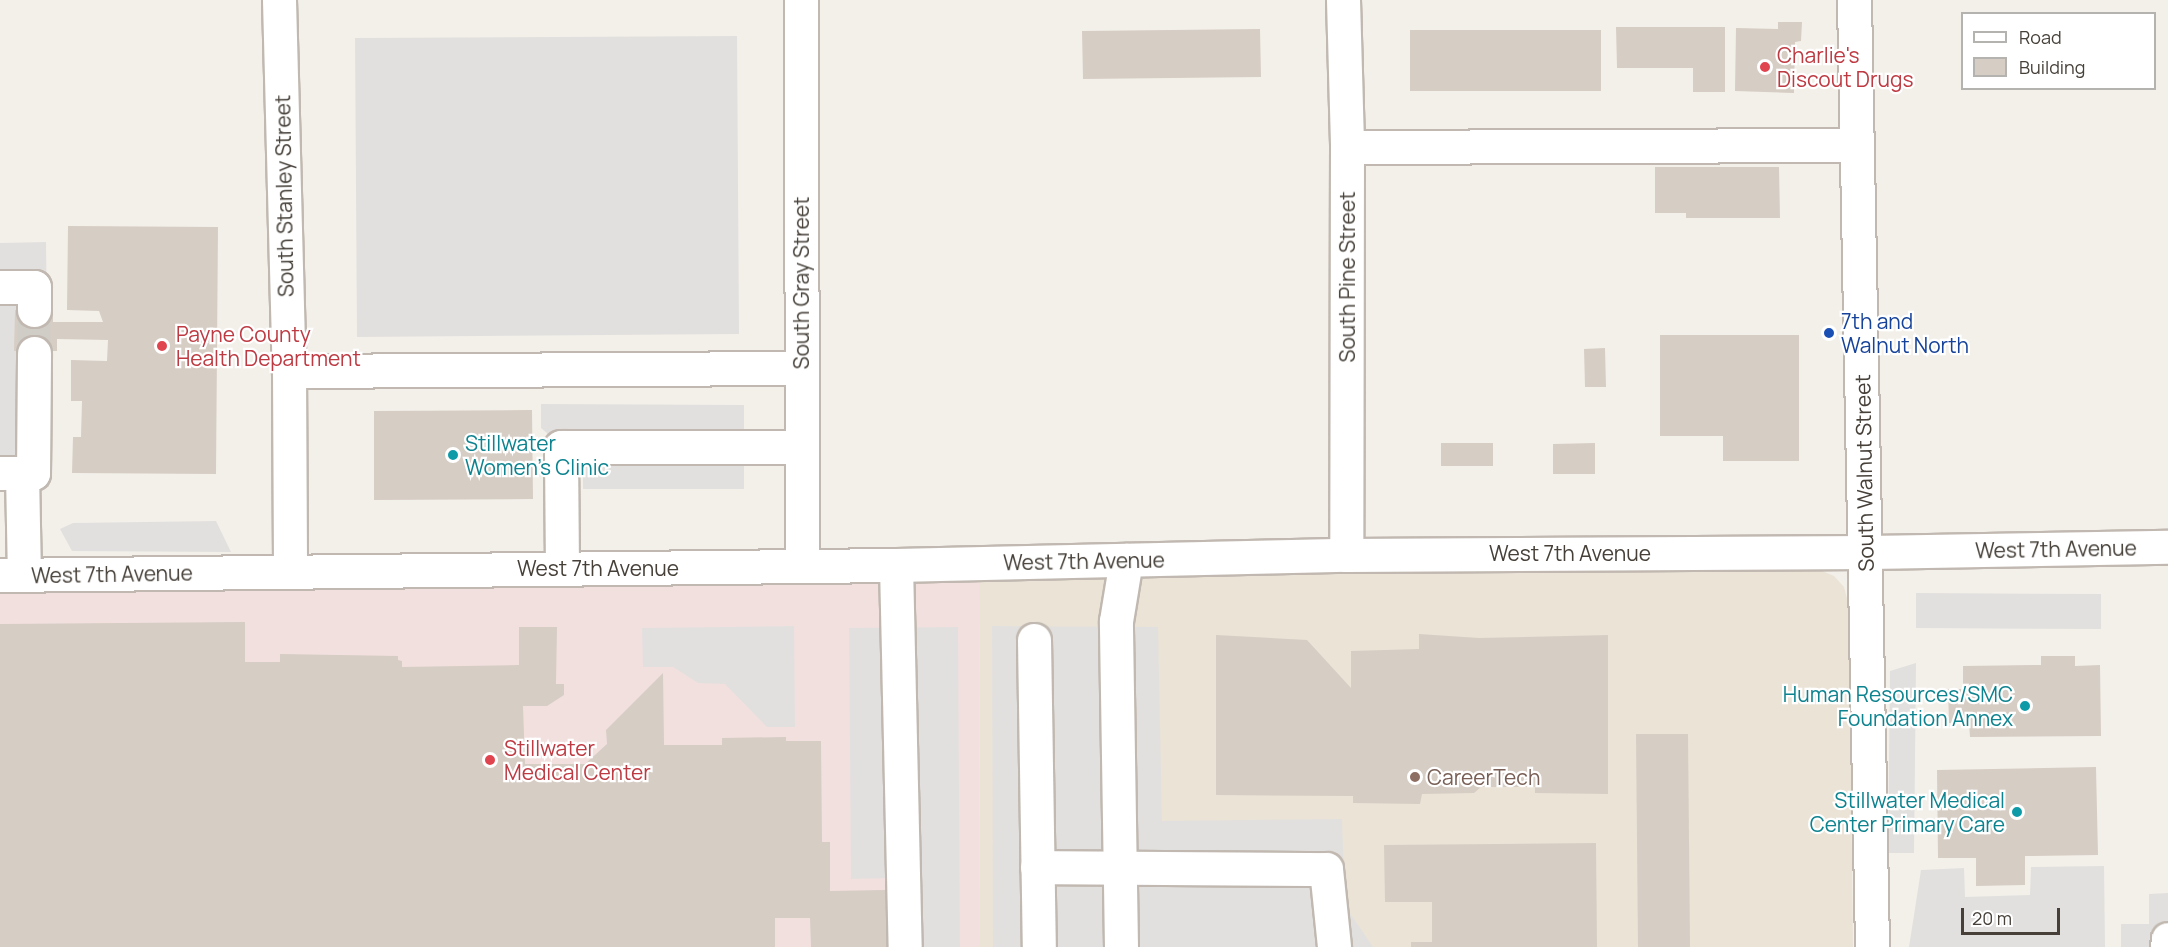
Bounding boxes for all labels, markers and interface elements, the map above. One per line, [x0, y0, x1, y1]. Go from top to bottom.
legend [1961, 12, 2156, 90]
text: Road [2019, 25, 2062, 49]
place label: Charlie's Discout Drugs [1777, 42, 1913, 92]
text: Building [2019, 55, 2085, 79]
marker: Charlie's Discout Drugs [1758, 60, 1772, 74]
street label: South Stanley Street [270, 95, 298, 297]
street label: South Pine Street [1334, 191, 1360, 363]
street label: South Gray Street [788, 197, 814, 369]
place label: 7th and Walnut North [1841, 308, 1969, 358]
place label: Payne County Health Department [176, 321, 361, 371]
marker: 7th and Walnut North [1822, 326, 1836, 340]
marker: Payne County Health Department [153, 337, 171, 355]
street label: South Walnut Street [1850, 374, 1878, 572]
place label: Stillwater Women’s Clinic [465, 430, 609, 480]
marker: Stillwater Women’s Clinic [446, 448, 460, 462]
street label: West 7th Avenue [1975, 535, 2137, 563]
street label: West 7th Avenue [1489, 540, 1651, 566]
street label: West 7th Avenue [1003, 547, 1165, 575]
street label: West 7th Avenue [517, 555, 679, 581]
street label: West 7th Avenue [31, 560, 193, 588]
place label: Human Resources/SMC Foundation Annex [1783, 681, 2013, 731]
marker: Human Resources/SMC Foundation Annex [2018, 699, 2032, 713]
place label: Stillwater Medical Center [504, 735, 651, 785]
marker: Stillwater Medical Center [481, 751, 499, 769]
place label: CareerTech [1427, 764, 1540, 790]
marker: CareerTech [1408, 770, 1422, 784]
place label: Stillwater Medical Center Primary Care [1810, 787, 2005, 837]
marker: Stillwater Medical Center Primary Care [2010, 805, 2024, 819]
scale bar [1964, 896, 2063, 934]
text: 20 m [1972, 906, 2012, 930]

